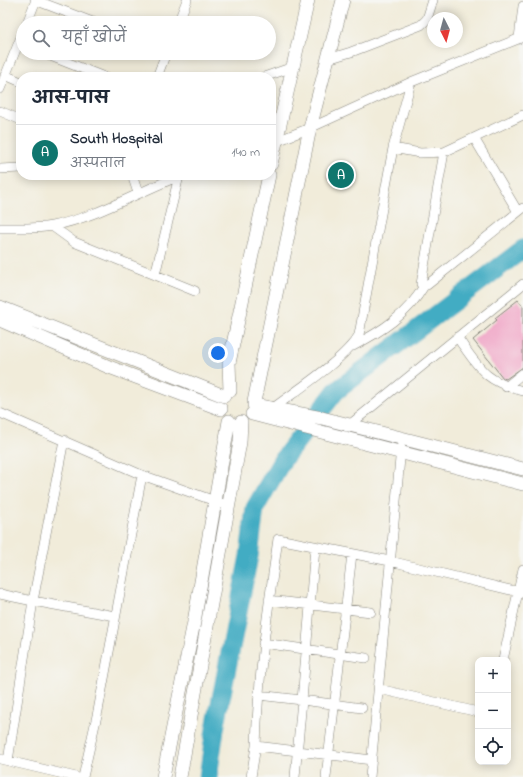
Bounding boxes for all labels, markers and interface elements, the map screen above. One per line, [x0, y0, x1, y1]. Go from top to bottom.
north arrow [427, 12, 463, 48]
search box [16, 16, 276, 60]
icon: search [30, 27, 52, 49]
text: यहाँ खोजें [62, 27, 126, 49]
text: आस-पास [32, 86, 109, 111]
text: South Hospital [70, 128, 163, 150]
text: A [41, 143, 49, 162]
text: 140 m [232, 143, 260, 162]
text: अस्पताल [70, 154, 125, 173]
pin: A [328, 160, 354, 190]
your location [208, 343, 228, 363]
map controls [475, 657, 511, 765]
button: + [475, 657, 511, 693]
button: − [475, 693, 511, 729]
button: locate [475, 729, 511, 765]

